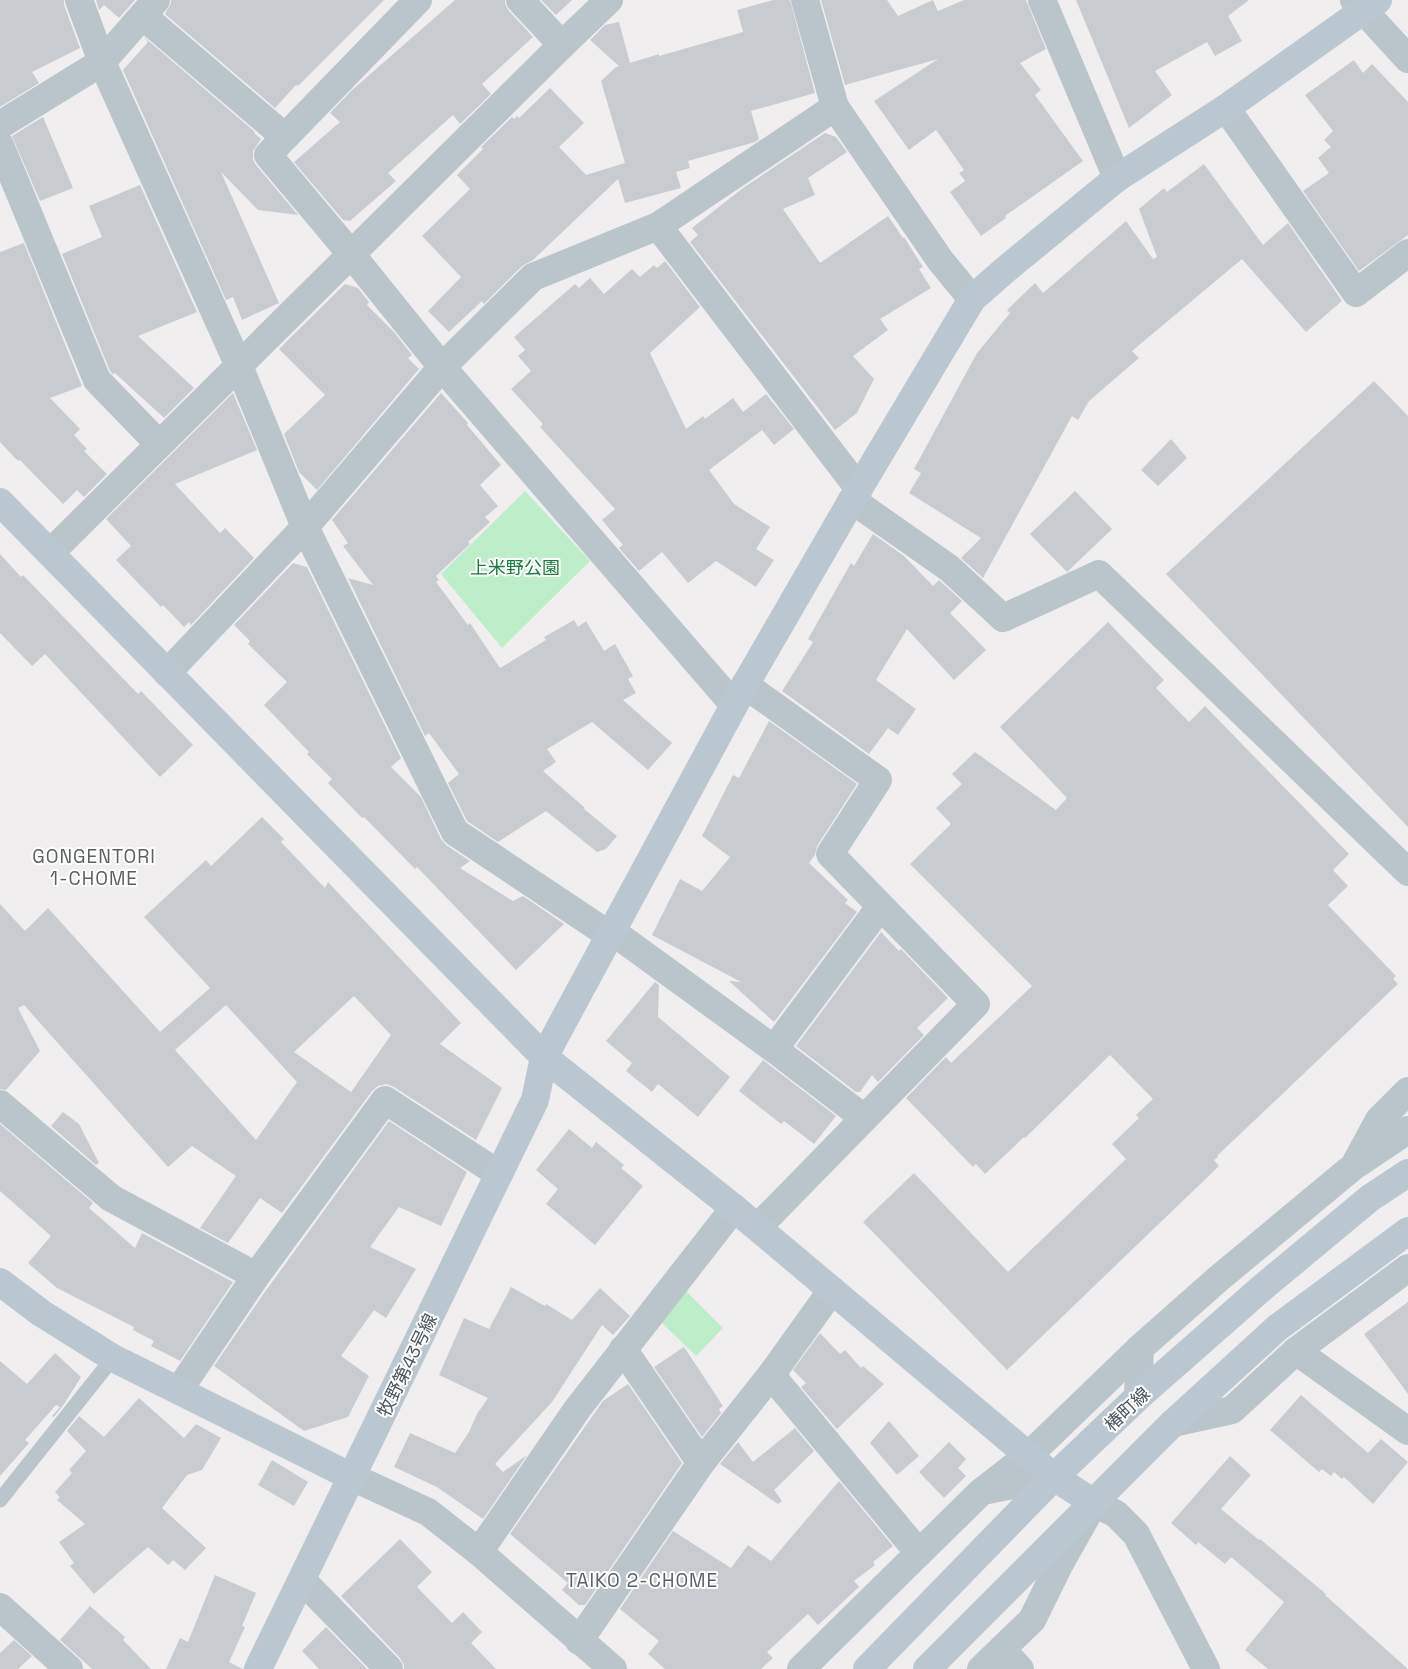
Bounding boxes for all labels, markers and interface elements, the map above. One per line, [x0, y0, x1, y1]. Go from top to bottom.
park label: 上米野公園 [470, 556, 560, 579]
district label: GONGENTORI 1-CHOME [32, 844, 156, 891]
street label: 牧野第43号線 [372, 1310, 442, 1420]
street label: 椿町線 [1099, 1382, 1155, 1436]
district label: TAIKO 2-CHOME [566, 1568, 718, 1593]

